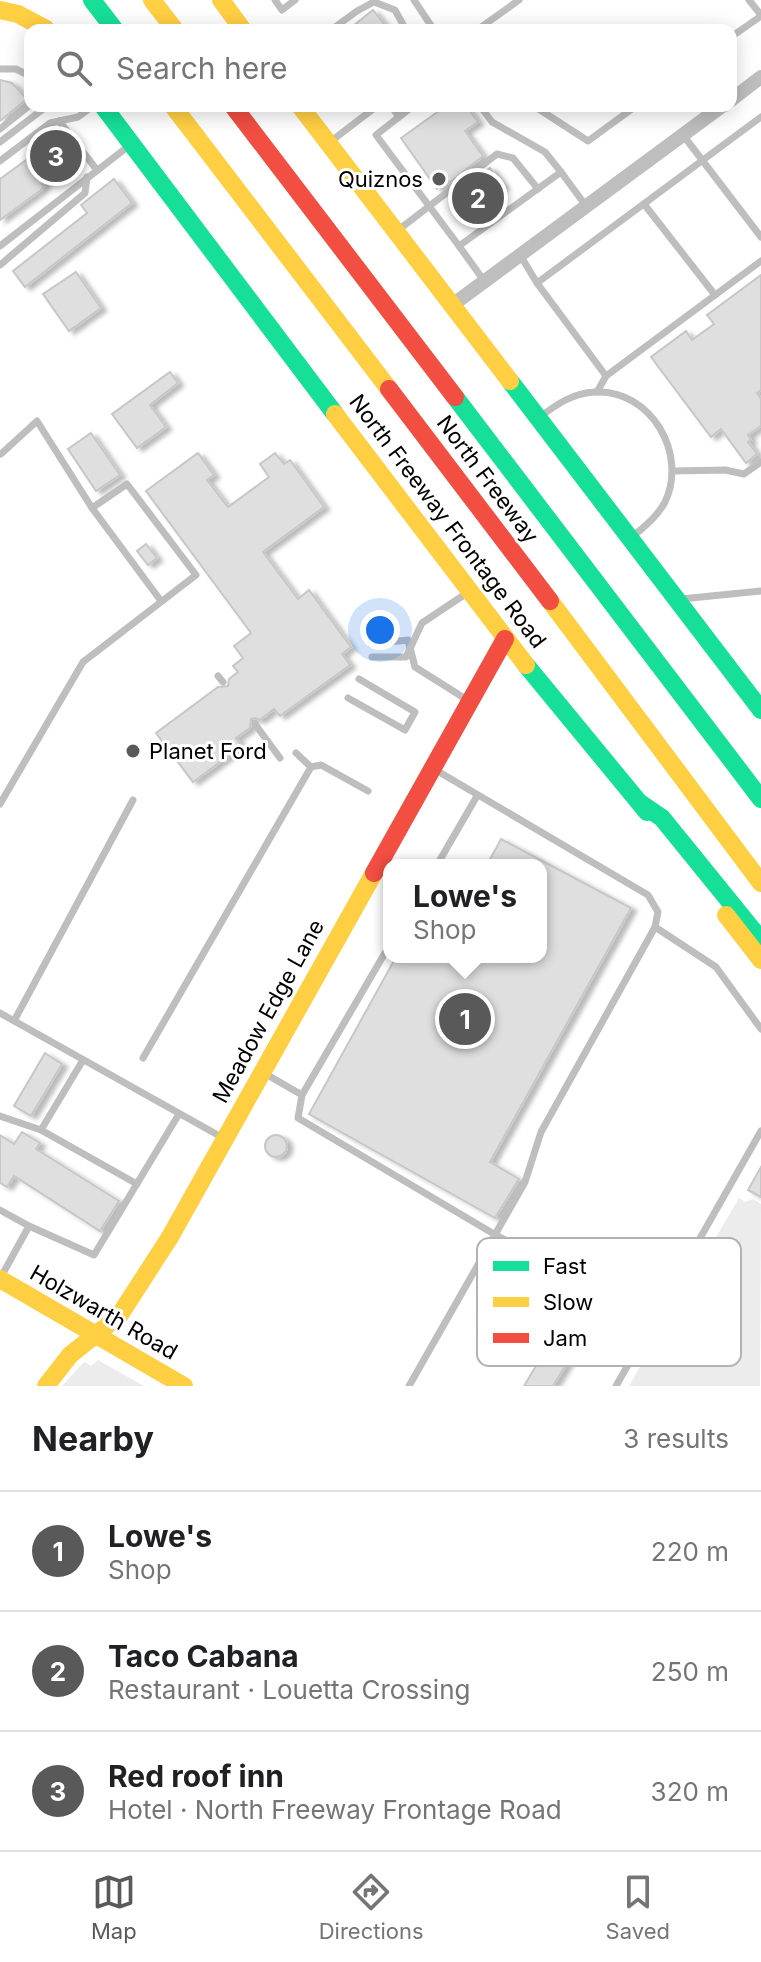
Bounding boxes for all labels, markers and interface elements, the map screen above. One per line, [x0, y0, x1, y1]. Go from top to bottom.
search box [24, 24, 737, 112]
icon: search [52, 46, 96, 90]
text: Search here [116, 50, 288, 86]
pin: 3 [30, 126, 82, 186]
place label: Quiznos [338, 166, 423, 192]
pin: 2 [452, 168, 504, 228]
marker: Quiznos [430, 170, 448, 188]
street label: North Freeway Frontage Road [344, 389, 552, 653]
street label: North Freeway [432, 410, 544, 548]
your location [360, 610, 400, 650]
place label: Planet Ford [149, 738, 267, 764]
marker: Planet Ford [124, 742, 142, 760]
popup [383, 859, 547, 963]
text: Lowe's [413, 878, 517, 914]
text: Shop [413, 914, 477, 945]
street label: Meadow Edge Lane [207, 915, 329, 1107]
pin: 1 [439, 989, 491, 1049]
legend [477, 1238, 741, 1366]
text: Fast [543, 1253, 587, 1279]
street label: Holzwarth Road [26, 1259, 182, 1365]
text: Slow [543, 1289, 593, 1315]
text: Jam [543, 1325, 587, 1351]
text: Nearby [32, 1418, 154, 1459]
text: 3 results [623, 1423, 729, 1454]
text: Lowe's [108, 1518, 212, 1554]
text: 1 [52, 1536, 64, 1567]
text: 220 m [651, 1536, 729, 1567]
text: Shop [108, 1554, 172, 1585]
text: Taco Cabana [108, 1638, 299, 1674]
text: 2 [50, 1656, 66, 1687]
text: 250 m [651, 1656, 729, 1687]
text: Restaurant · Louetta Crossing [108, 1674, 470, 1705]
text: Red roof inn [108, 1758, 284, 1794]
text: 3 [50, 1776, 66, 1807]
text: 320 m [651, 1776, 729, 1807]
text: Hotel · North Freeway Frontage Road [108, 1794, 562, 1825]
tab: Map [91, 1870, 137, 1944]
tab: Directions [319, 1870, 424, 1944]
tab: Saved [606, 1870, 670, 1944]

